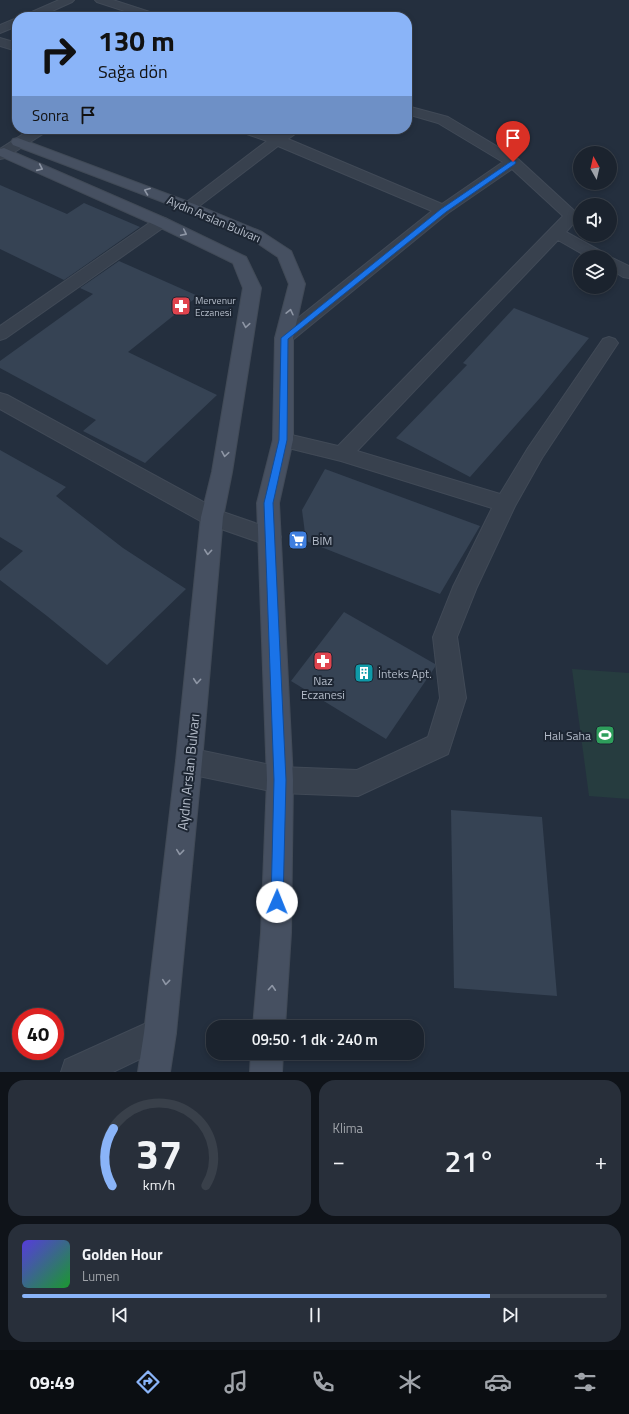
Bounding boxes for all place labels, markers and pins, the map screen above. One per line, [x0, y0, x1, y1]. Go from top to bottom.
pin [496, 121, 530, 162]
place label: Mervenur Eczanesi [195, 293, 236, 320]
pharmacy icon: Mervenur Eczanesi [170, 295, 192, 317]
supermarket icon: BİM [287, 529, 309, 551]
place label: BİM [312, 531, 332, 550]
pharmacy icon: Naz Eczanesi [312, 650, 334, 672]
building icon: İnteks Apt. [353, 662, 375, 684]
place label: İnteks Apt. [378, 664, 432, 683]
place label: Naz Eczanesi [301, 671, 345, 704]
sports icon: Halı Saha [594, 724, 616, 746]
place label: Halı Saha [544, 726, 591, 745]

